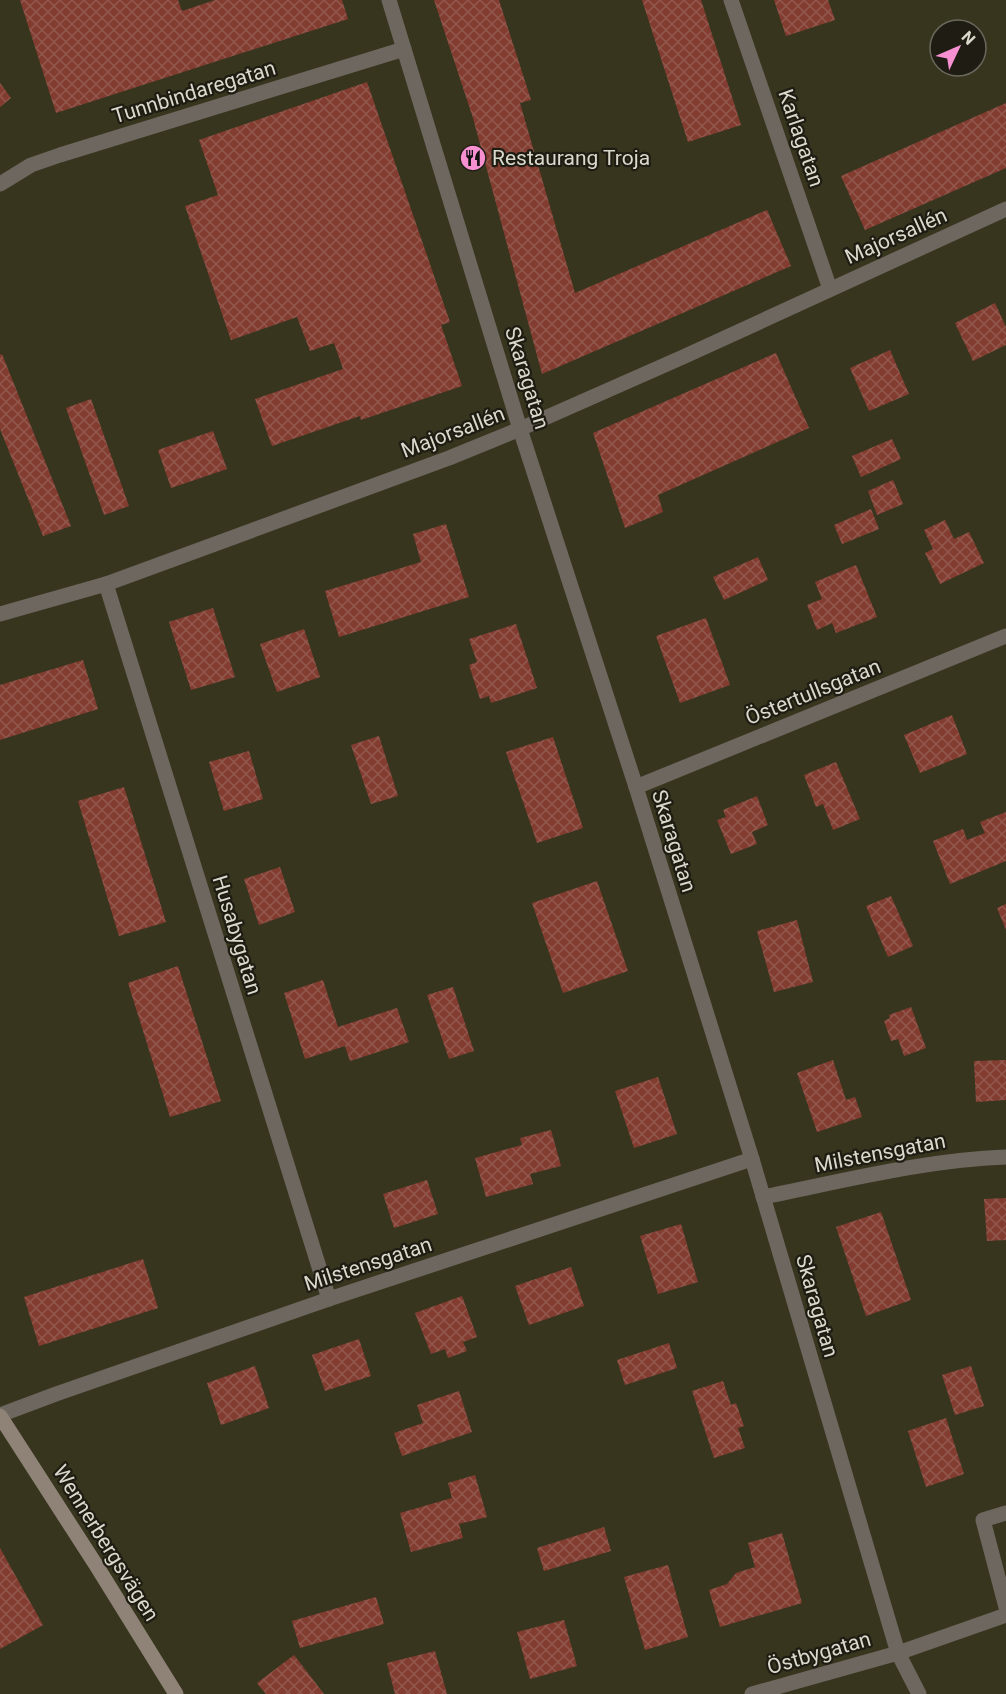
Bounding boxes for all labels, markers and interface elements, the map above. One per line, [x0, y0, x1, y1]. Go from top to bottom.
north arrow [928, 18, 988, 78]
text: N [958, 27, 979, 49]
street label: Tunnbindaregatan [110, 56, 278, 128]
street label: Karlagatan [773, 86, 829, 190]
restaurant icon: Restaurang Troja [458, 143, 488, 173]
place label: Restaurang Troja [492, 146, 650, 170]
street label: Majorsallén [841, 203, 951, 269]
street label: Skaragatan [500, 324, 554, 432]
street label: Majorsallén [398, 401, 508, 463]
street label: Östertullsgatan [742, 654, 884, 730]
street label: Skaragatan [647, 787, 701, 895]
street label: Husabygatan [207, 872, 267, 998]
street label: Milstensgatan [812, 1129, 948, 1177]
street label: Milstensgatan [301, 1232, 435, 1296]
street label: Skaragatan [791, 1252, 843, 1360]
street label: Wennerbergsvägen [48, 1461, 164, 1625]
street label: Östbygatan [764, 1627, 874, 1679]

